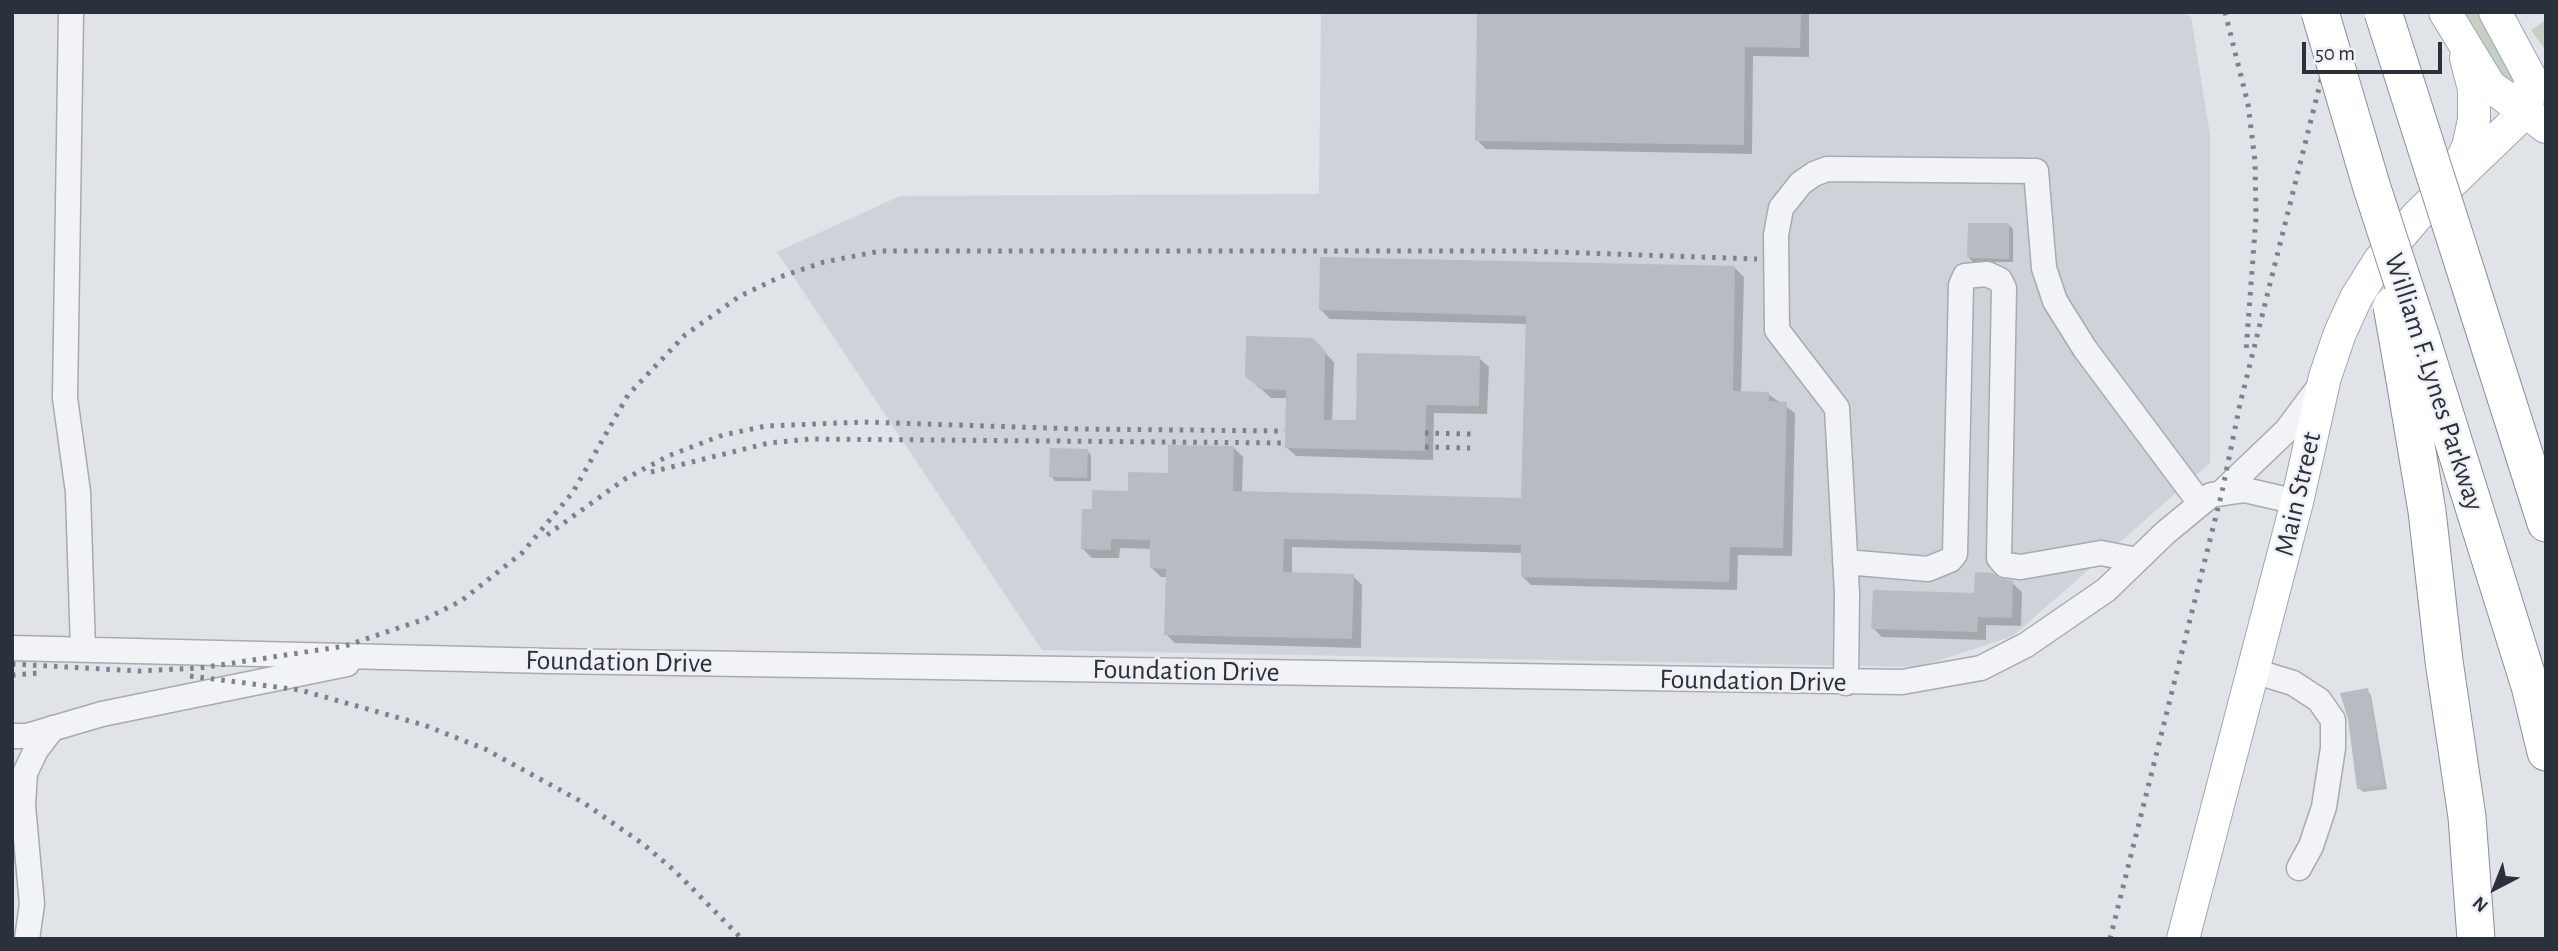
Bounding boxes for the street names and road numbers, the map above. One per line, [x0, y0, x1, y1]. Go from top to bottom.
street label: William F. Lynes Parkway [2376, 249, 2492, 515]
street label: Main Street [2267, 429, 2329, 559]
street label: Foundation Drive [525, 644, 713, 680]
street label: Foundation Drive [1092, 653, 1280, 689]
street label: Foundation Drive [1659, 663, 1847, 699]

